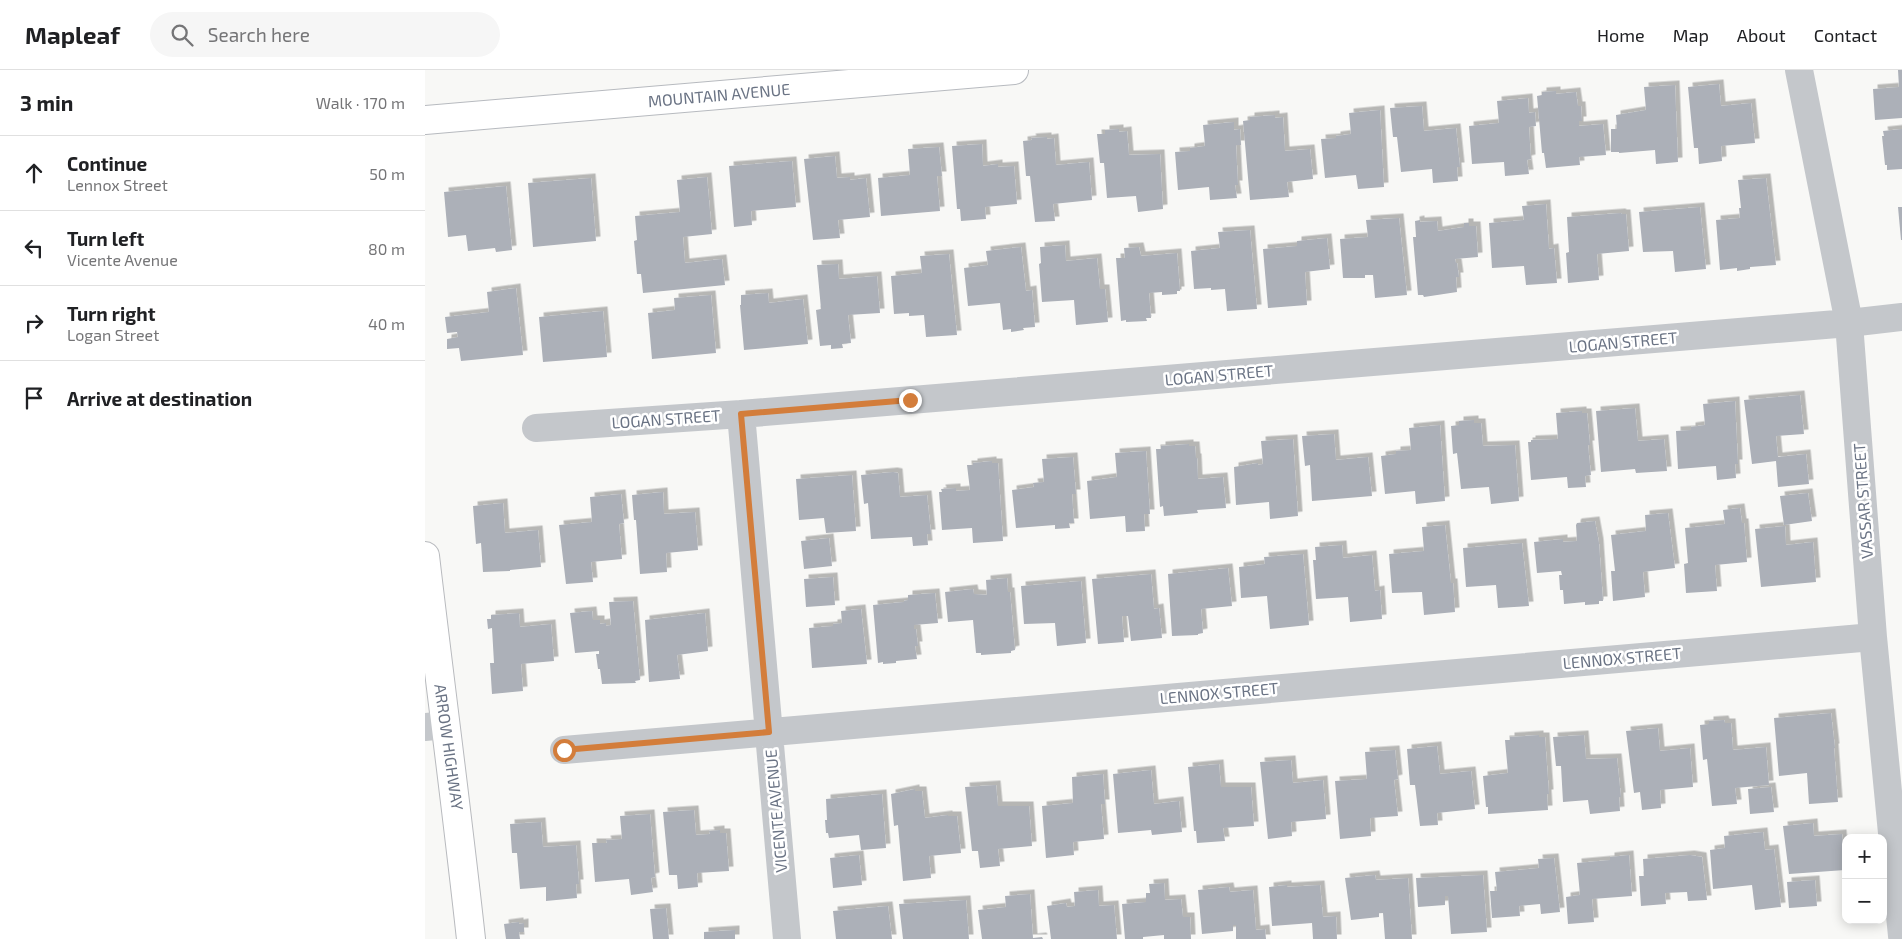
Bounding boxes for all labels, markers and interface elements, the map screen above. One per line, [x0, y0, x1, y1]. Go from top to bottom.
search box [150, 12, 500, 57]
text: Mapleaf [25, 20, 120, 49]
icon: search [168, 21, 196, 49]
text: Search here [208, 23, 310, 46]
text: Home [1597, 24, 1645, 46]
text: Map [1673, 24, 1709, 46]
text: About [1737, 24, 1786, 46]
text: Contact [1814, 24, 1877, 46]
street label: MOUNTAIN AVENUE [647, 79, 791, 110]
text: 3 min [20, 90, 73, 115]
text: Walk · 170 m [316, 93, 405, 112]
text: Continue [67, 152, 147, 175]
icon: ahead [20, 159, 48, 187]
text: 50 m [369, 164, 405, 183]
text: Lennox Street [67, 175, 168, 194]
text: Turn left [67, 227, 144, 250]
icon: left [20, 234, 48, 262]
text: 80 m [368, 239, 405, 258]
text: Vicente Avenue [67, 250, 178, 269]
text: Turn right [67, 302, 155, 325]
icon: right [20, 309, 48, 337]
text: 40 m [368, 314, 405, 333]
text: Logan Street [67, 325, 159, 344]
street label: LOGAN STREET [1568, 327, 1678, 356]
street label: LOGAN STREET [1164, 360, 1274, 389]
icon: arrive [20, 384, 48, 412]
text: Arrive at destination [67, 387, 252, 410]
route end [899, 389, 922, 412]
street label: LOGAN STREET [611, 405, 721, 432]
street label: VASSAR STREET [1849, 443, 1876, 560]
street label: LENNOX STREET [1562, 643, 1682, 672]
street label: LENNOX STREET [1159, 678, 1279, 707]
street label: ARROW HIGHWAY [431, 682, 468, 811]
route start [553, 739, 576, 762]
street label: VICENTE AVENUE [761, 749, 790, 874]
map controls [1842, 834, 1887, 924]
button: + [1842, 834, 1887, 879]
button: − [1842, 879, 1887, 924]

